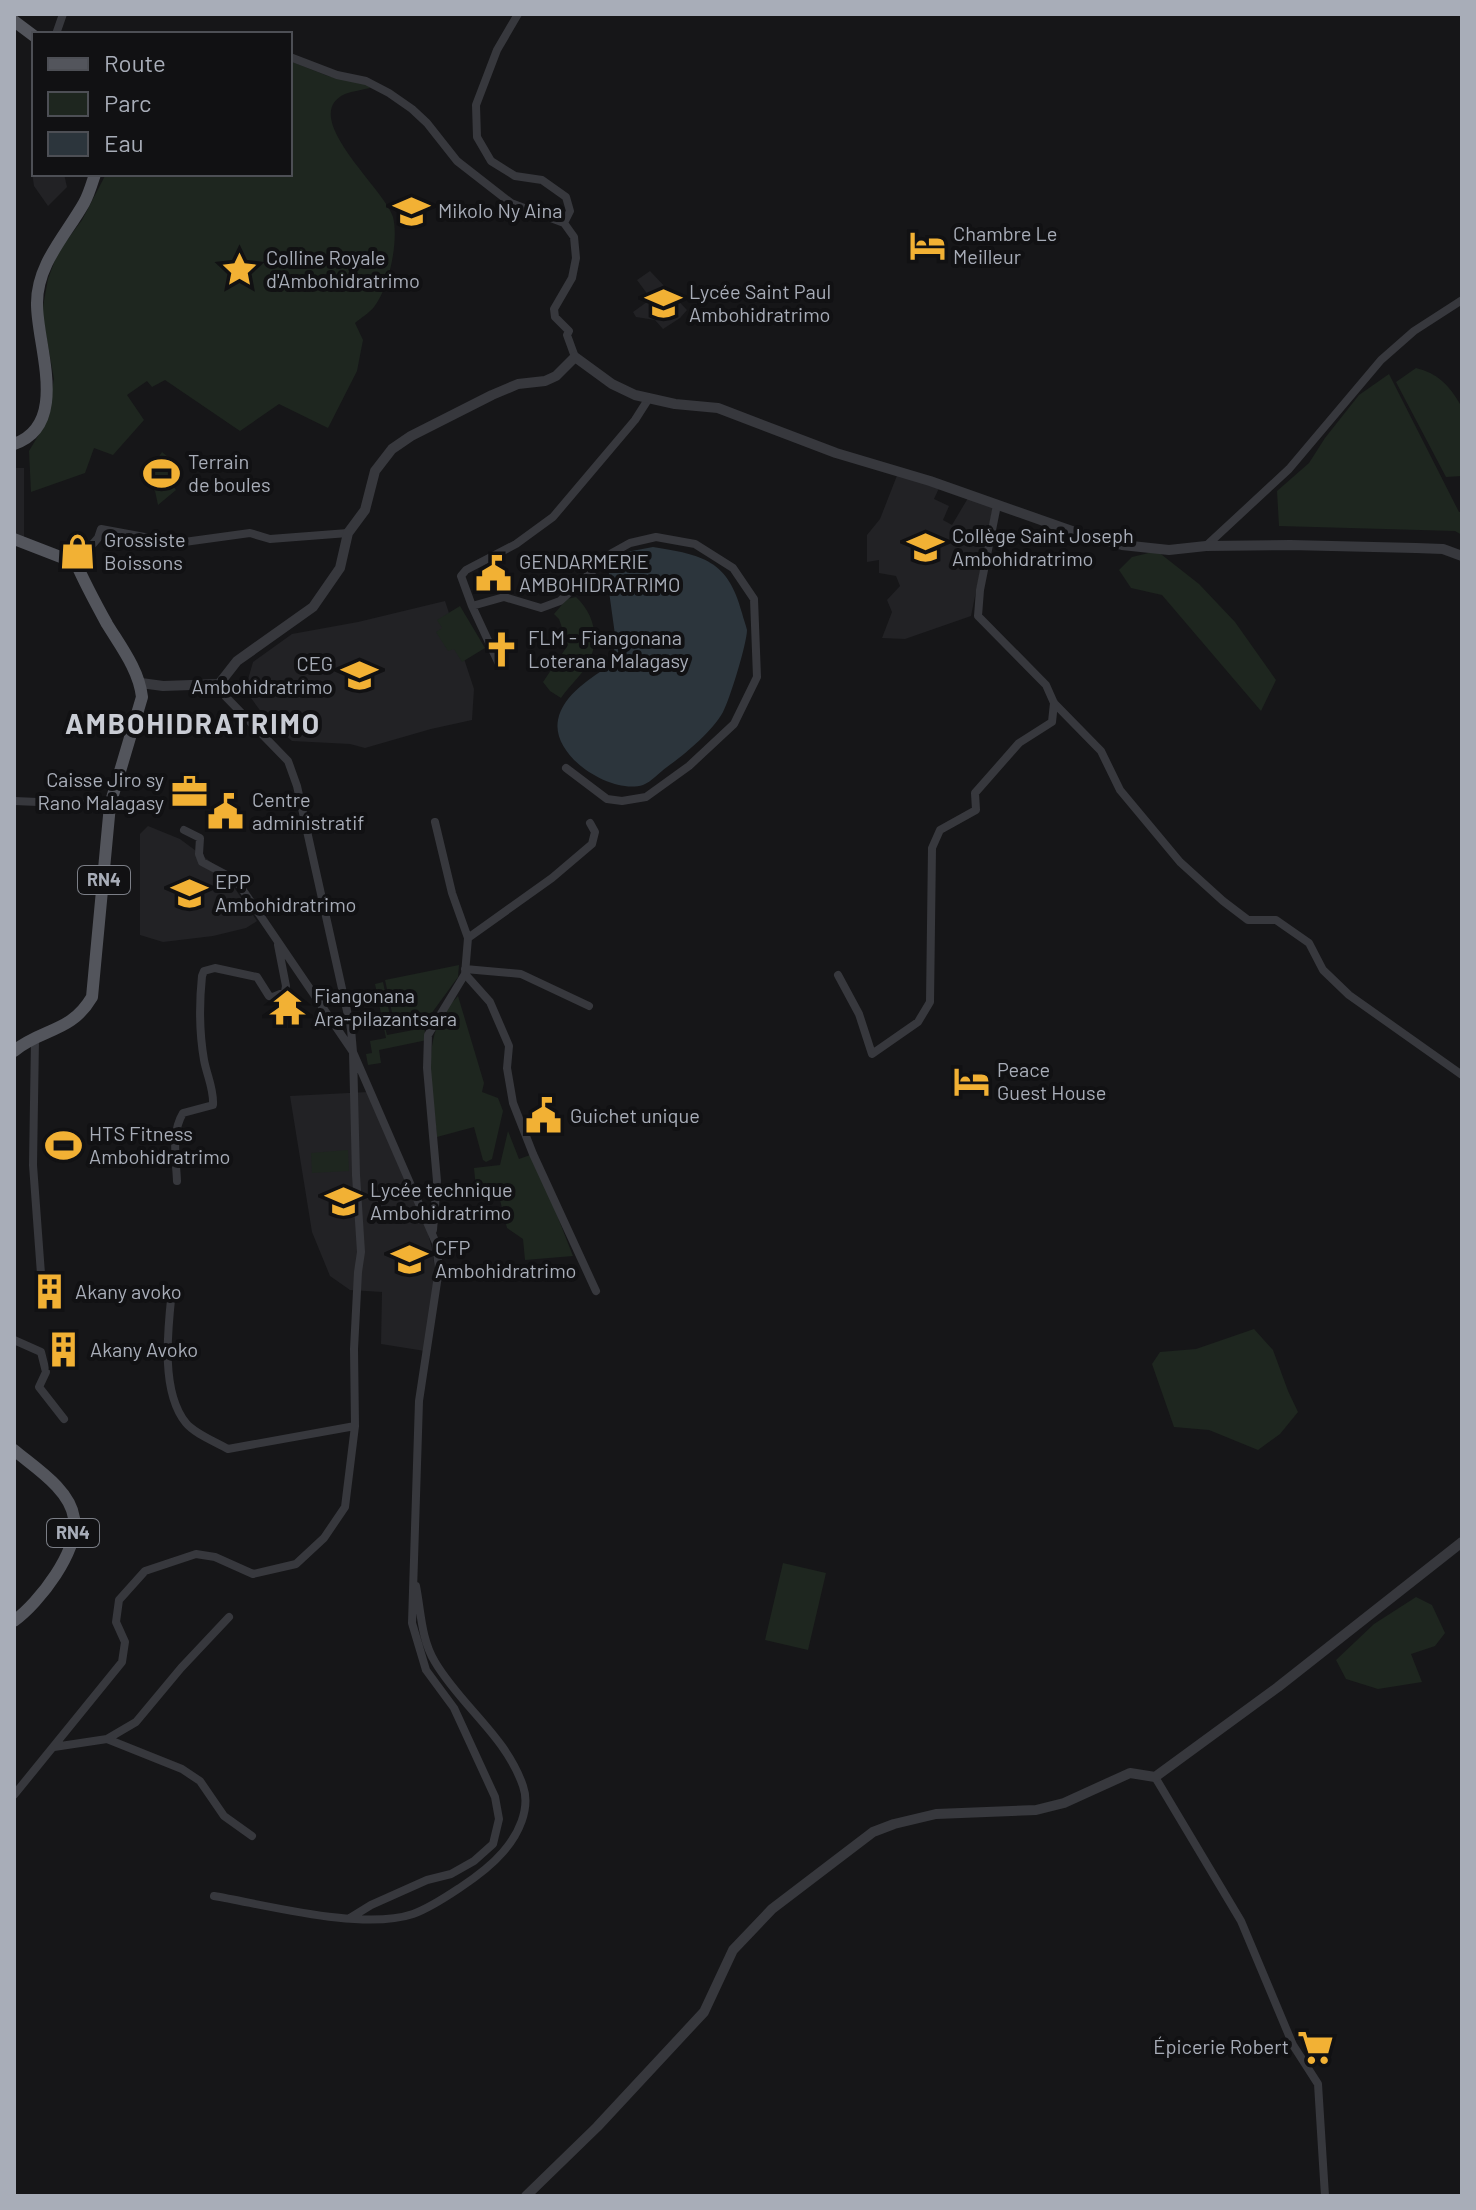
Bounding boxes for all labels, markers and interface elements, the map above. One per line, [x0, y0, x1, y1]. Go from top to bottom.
legend [32, 32, 292, 176]
text: Route [104, 48, 166, 77]
text: Parc [104, 88, 152, 117]
text: Eau [104, 128, 144, 157]
school or university icon: Mikolo Ny Aina [393, 192, 431, 230]
place label: Mikolo Ny Aina [438, 198, 562, 222]
place label: Chambre Le Meilleur [953, 221, 1057, 268]
hotel icon: Chambre Le Meilleur [908, 227, 946, 265]
place label: Colline Royale d'Ambohidratrimo [266, 245, 420, 292]
place icon: Colline Royale d'Ambohidratrimo [221, 251, 259, 289]
place label: Lycée Saint Paul Ambohidratrimo [689, 279, 831, 326]
school or university icon: Lycée Saint Paul Ambohidratrimo [644, 284, 682, 322]
place label: Terrain de boules [188, 449, 271, 496]
sports icon: Terrain de boules [143, 455, 181, 493]
place label: Collège Saint Joseph Ambohidratrimo [952, 523, 1134, 570]
place label: Grossiste Boissons [104, 527, 186, 574]
school or university icon: Collège Saint Joseph Ambohidratrimo [907, 528, 945, 566]
shop icon: Grossiste Boissons [59, 532, 97, 570]
place label: GENDARMERIE AMBOHIDRATRIMO [519, 549, 680, 596]
public building icon: GENDARMERIE AMBOHIDRATRIMO [474, 554, 512, 592]
place label: FLM - Fiangonana Loterana Malagasy [528, 625, 689, 672]
church icon: FLM - Fiangonana Loterana Malagasy [483, 630, 521, 668]
place label: CEG Ambohidratrimo [192, 651, 333, 698]
school or university icon: CEG Ambohidratrimo [340, 657, 378, 695]
district label: AMBOHIDRATRIMO [65, 706, 321, 740]
place label: Caisse Jiro sy Rano Malagasy [38, 767, 164, 814]
office icon: Caisse Jiro sy Rano Malagasy [171, 773, 209, 811]
place label: Centre administratif [252, 787, 364, 834]
public building icon: Centre administratif [207, 792, 245, 830]
road number: RN4 [78, 866, 130, 894]
place label: EPP Ambohidratrimo [215, 869, 356, 916]
school or university icon: EPP Ambohidratrimo [170, 874, 208, 912]
place label: Fiangonana Ara-pilazantsara [314, 983, 457, 1030]
temple icon: Fiangonana Ara-pilazantsara [269, 988, 307, 1026]
place label: Peace Guest House [997, 1057, 1106, 1104]
hotel icon: Peace Guest House [952, 1063, 990, 1101]
public building icon: Guichet unique [525, 1097, 563, 1135]
place label: Guichet unique [570, 1103, 700, 1127]
place label: HTS Fitness Ambohidratrimo [89, 1121, 230, 1168]
sports icon: HTS Fitness Ambohidratrimo [44, 1127, 82, 1165]
place label: Lycée technique Ambohidratrimo [370, 1177, 513, 1224]
school or university icon: Lycée technique Ambohidratrimo [325, 1183, 363, 1221]
place label: CFP Ambohidratrimo [435, 1235, 576, 1282]
school or university icon: CFP Ambohidratrimo [390, 1241, 428, 1279]
building icon: Akany avoko [30, 1273, 68, 1311]
place label: Akany avoko [75, 1279, 182, 1303]
building icon: Akany Avoko [45, 1331, 83, 1369]
place label: Akany Avoko [90, 1337, 198, 1361]
road number: RN4 [47, 1519, 99, 1547]
supermarket icon: Épicerie Robert [1296, 2028, 1334, 2066]
place label: Épicerie Robert [1153, 2034, 1289, 2058]

